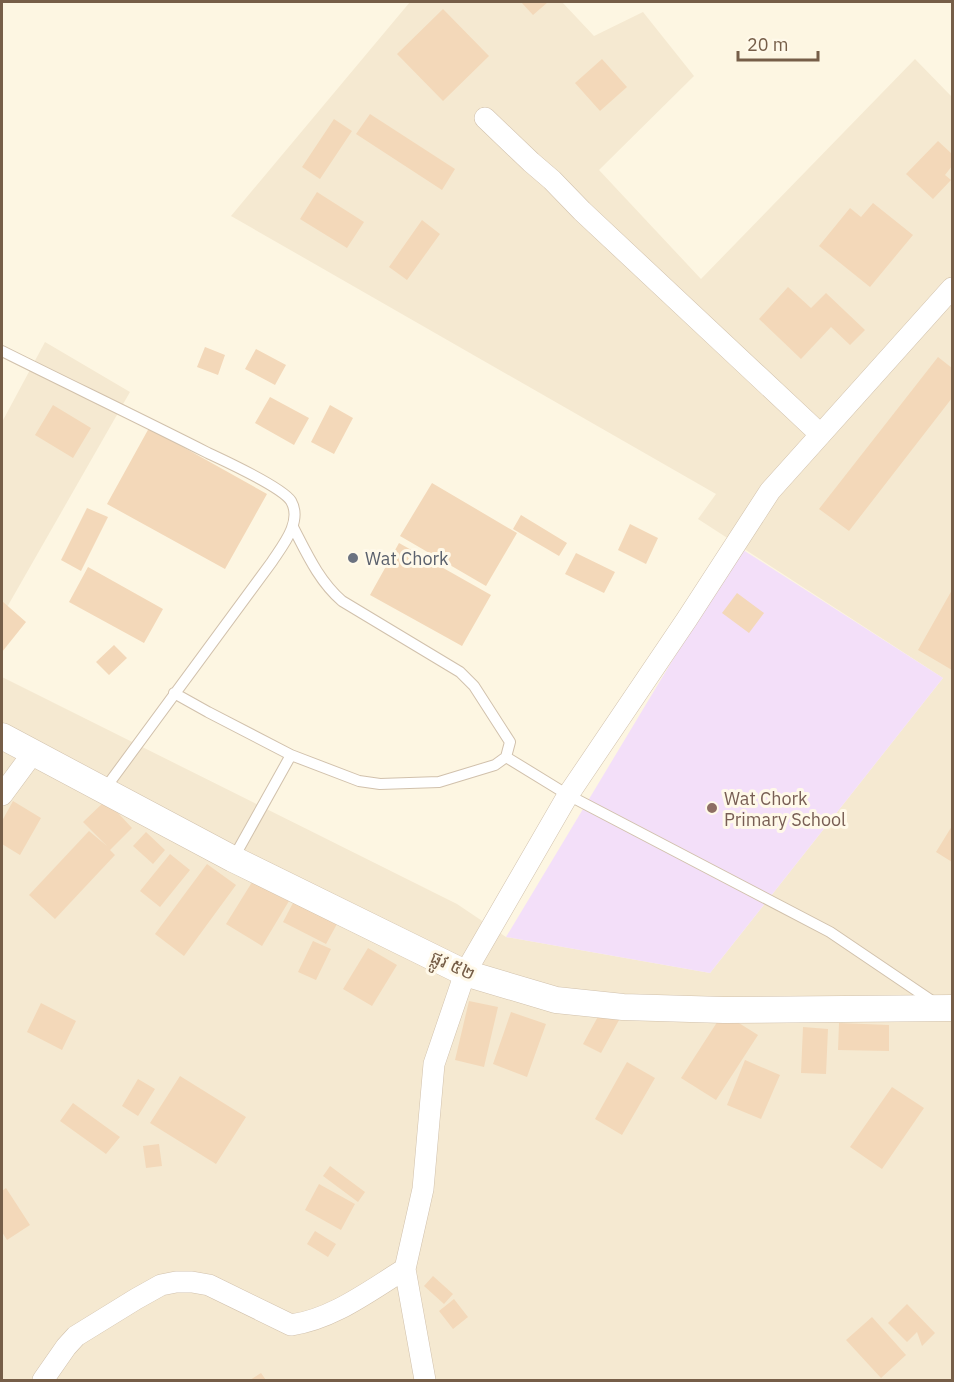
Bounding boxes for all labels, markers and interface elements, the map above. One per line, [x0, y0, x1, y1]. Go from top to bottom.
scale bar [738, 24, 818, 62]
text: 20 m [747, 33, 789, 56]
place label: Wat Chork [365, 547, 449, 570]
marker: Wat Chork [346, 551, 360, 565]
place label: Wat Chork Primary School [724, 787, 846, 831]
marker: Wat Chork Primary School [705, 801, 719, 815]
street label: ផ្លូវ ៥២ [425, 945, 479, 990]

